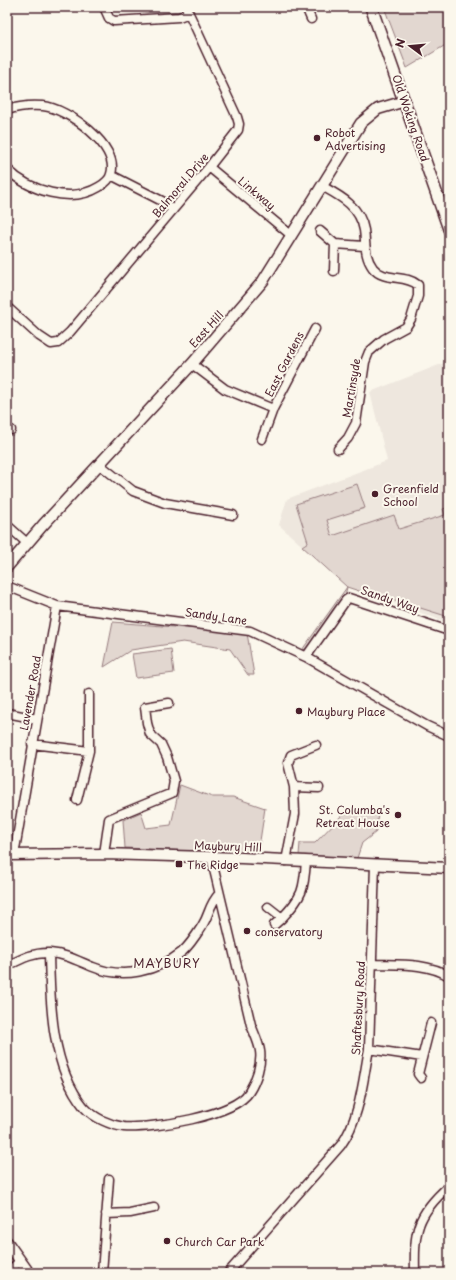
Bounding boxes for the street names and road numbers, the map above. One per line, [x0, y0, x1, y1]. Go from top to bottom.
street label: Old Woking Road [388, 72, 434, 164]
street label: Balmoral Drive [148, 149, 212, 221]
street label: Linkway [235, 172, 279, 214]
street label: East Hill [185, 307, 227, 351]
street label: East Gardens [260, 328, 308, 400]
street label: Martinsyde [337, 357, 365, 419]
street label: Sandy Way [358, 581, 422, 617]
street label: Sandy Lane [184, 603, 248, 629]
street label: Lavender Road [15, 654, 45, 732]
street label: Maybury Hill [194, 836, 262, 856]
street label: Shaftesbury Road [347, 960, 369, 1056]

